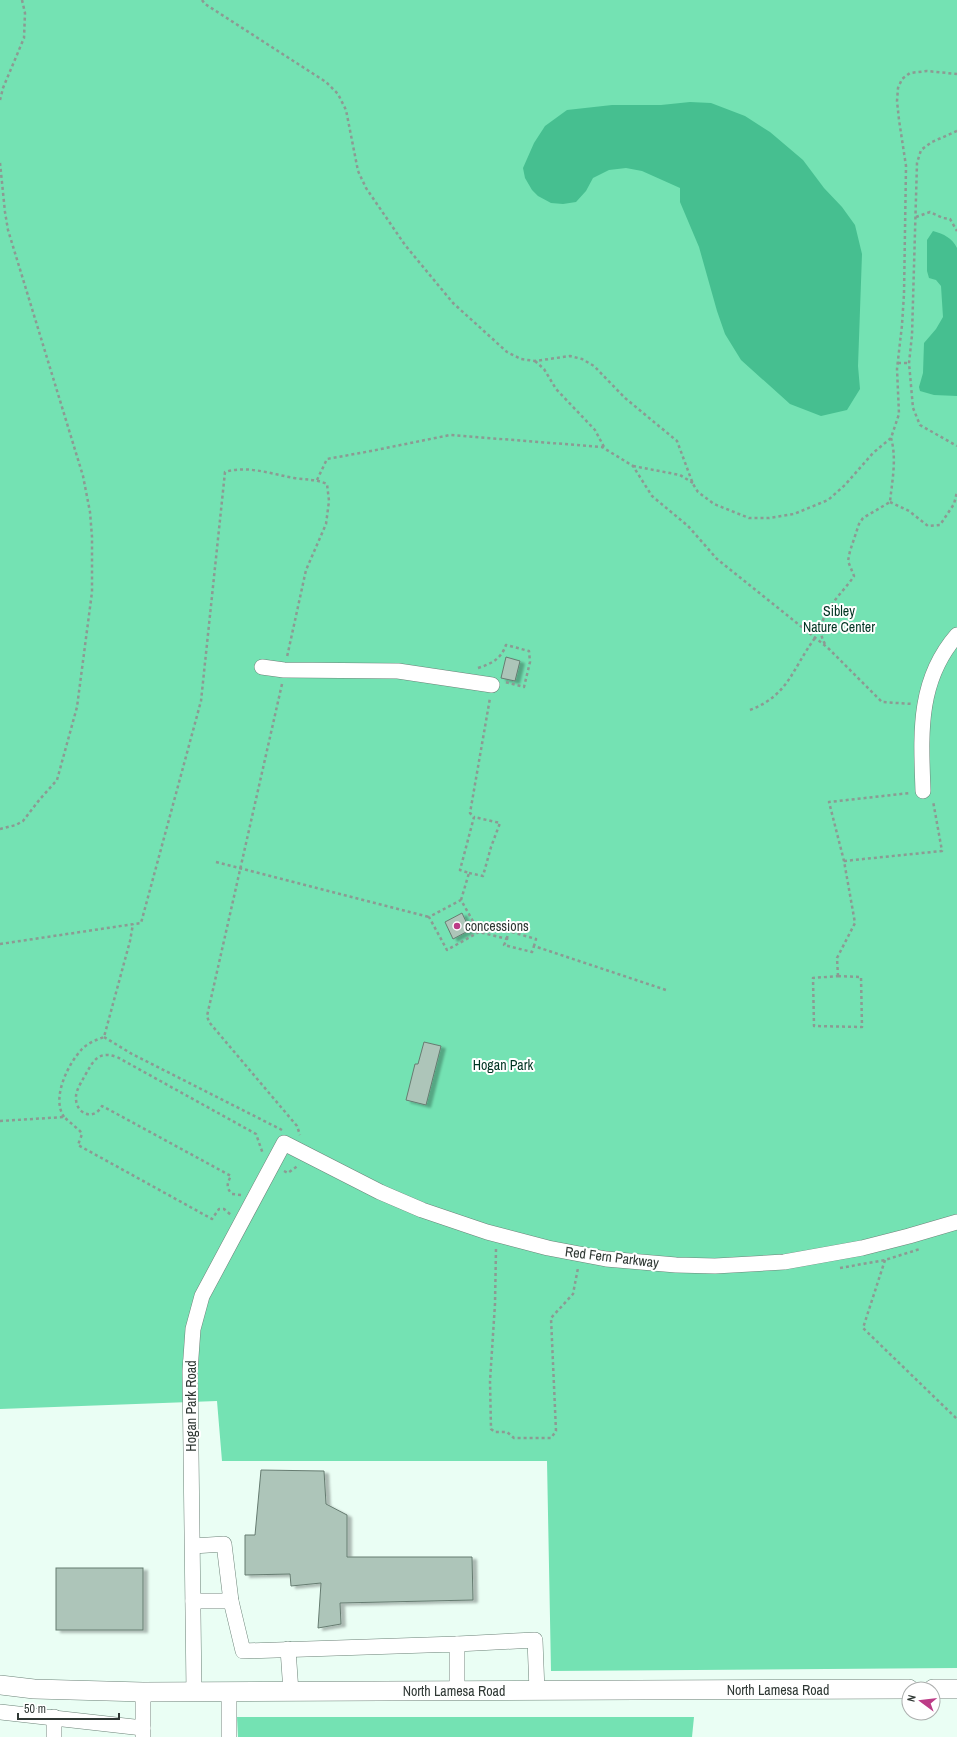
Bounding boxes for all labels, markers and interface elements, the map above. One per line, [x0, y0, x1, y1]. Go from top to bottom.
park label: Sibley Nature Center [803, 602, 875, 636]
place label: concessions [465, 917, 529, 935]
marker: concessions [452, 921, 462, 931]
park label: Hogan Park [473, 1056, 534, 1074]
street label: Red Fern Parkway [564, 1242, 660, 1272]
street label: Hogan Park Road [182, 1360, 200, 1452]
street label: North Lamesa Road [727, 1681, 829, 1699]
north arrow [901, 1681, 941, 1721]
street label: North Lamesa Road [403, 1682, 505, 1700]
text: N [904, 1693, 919, 1703]
scale bar [18, 1695, 119, 1721]
text: 50 m [24, 1701, 46, 1717]

